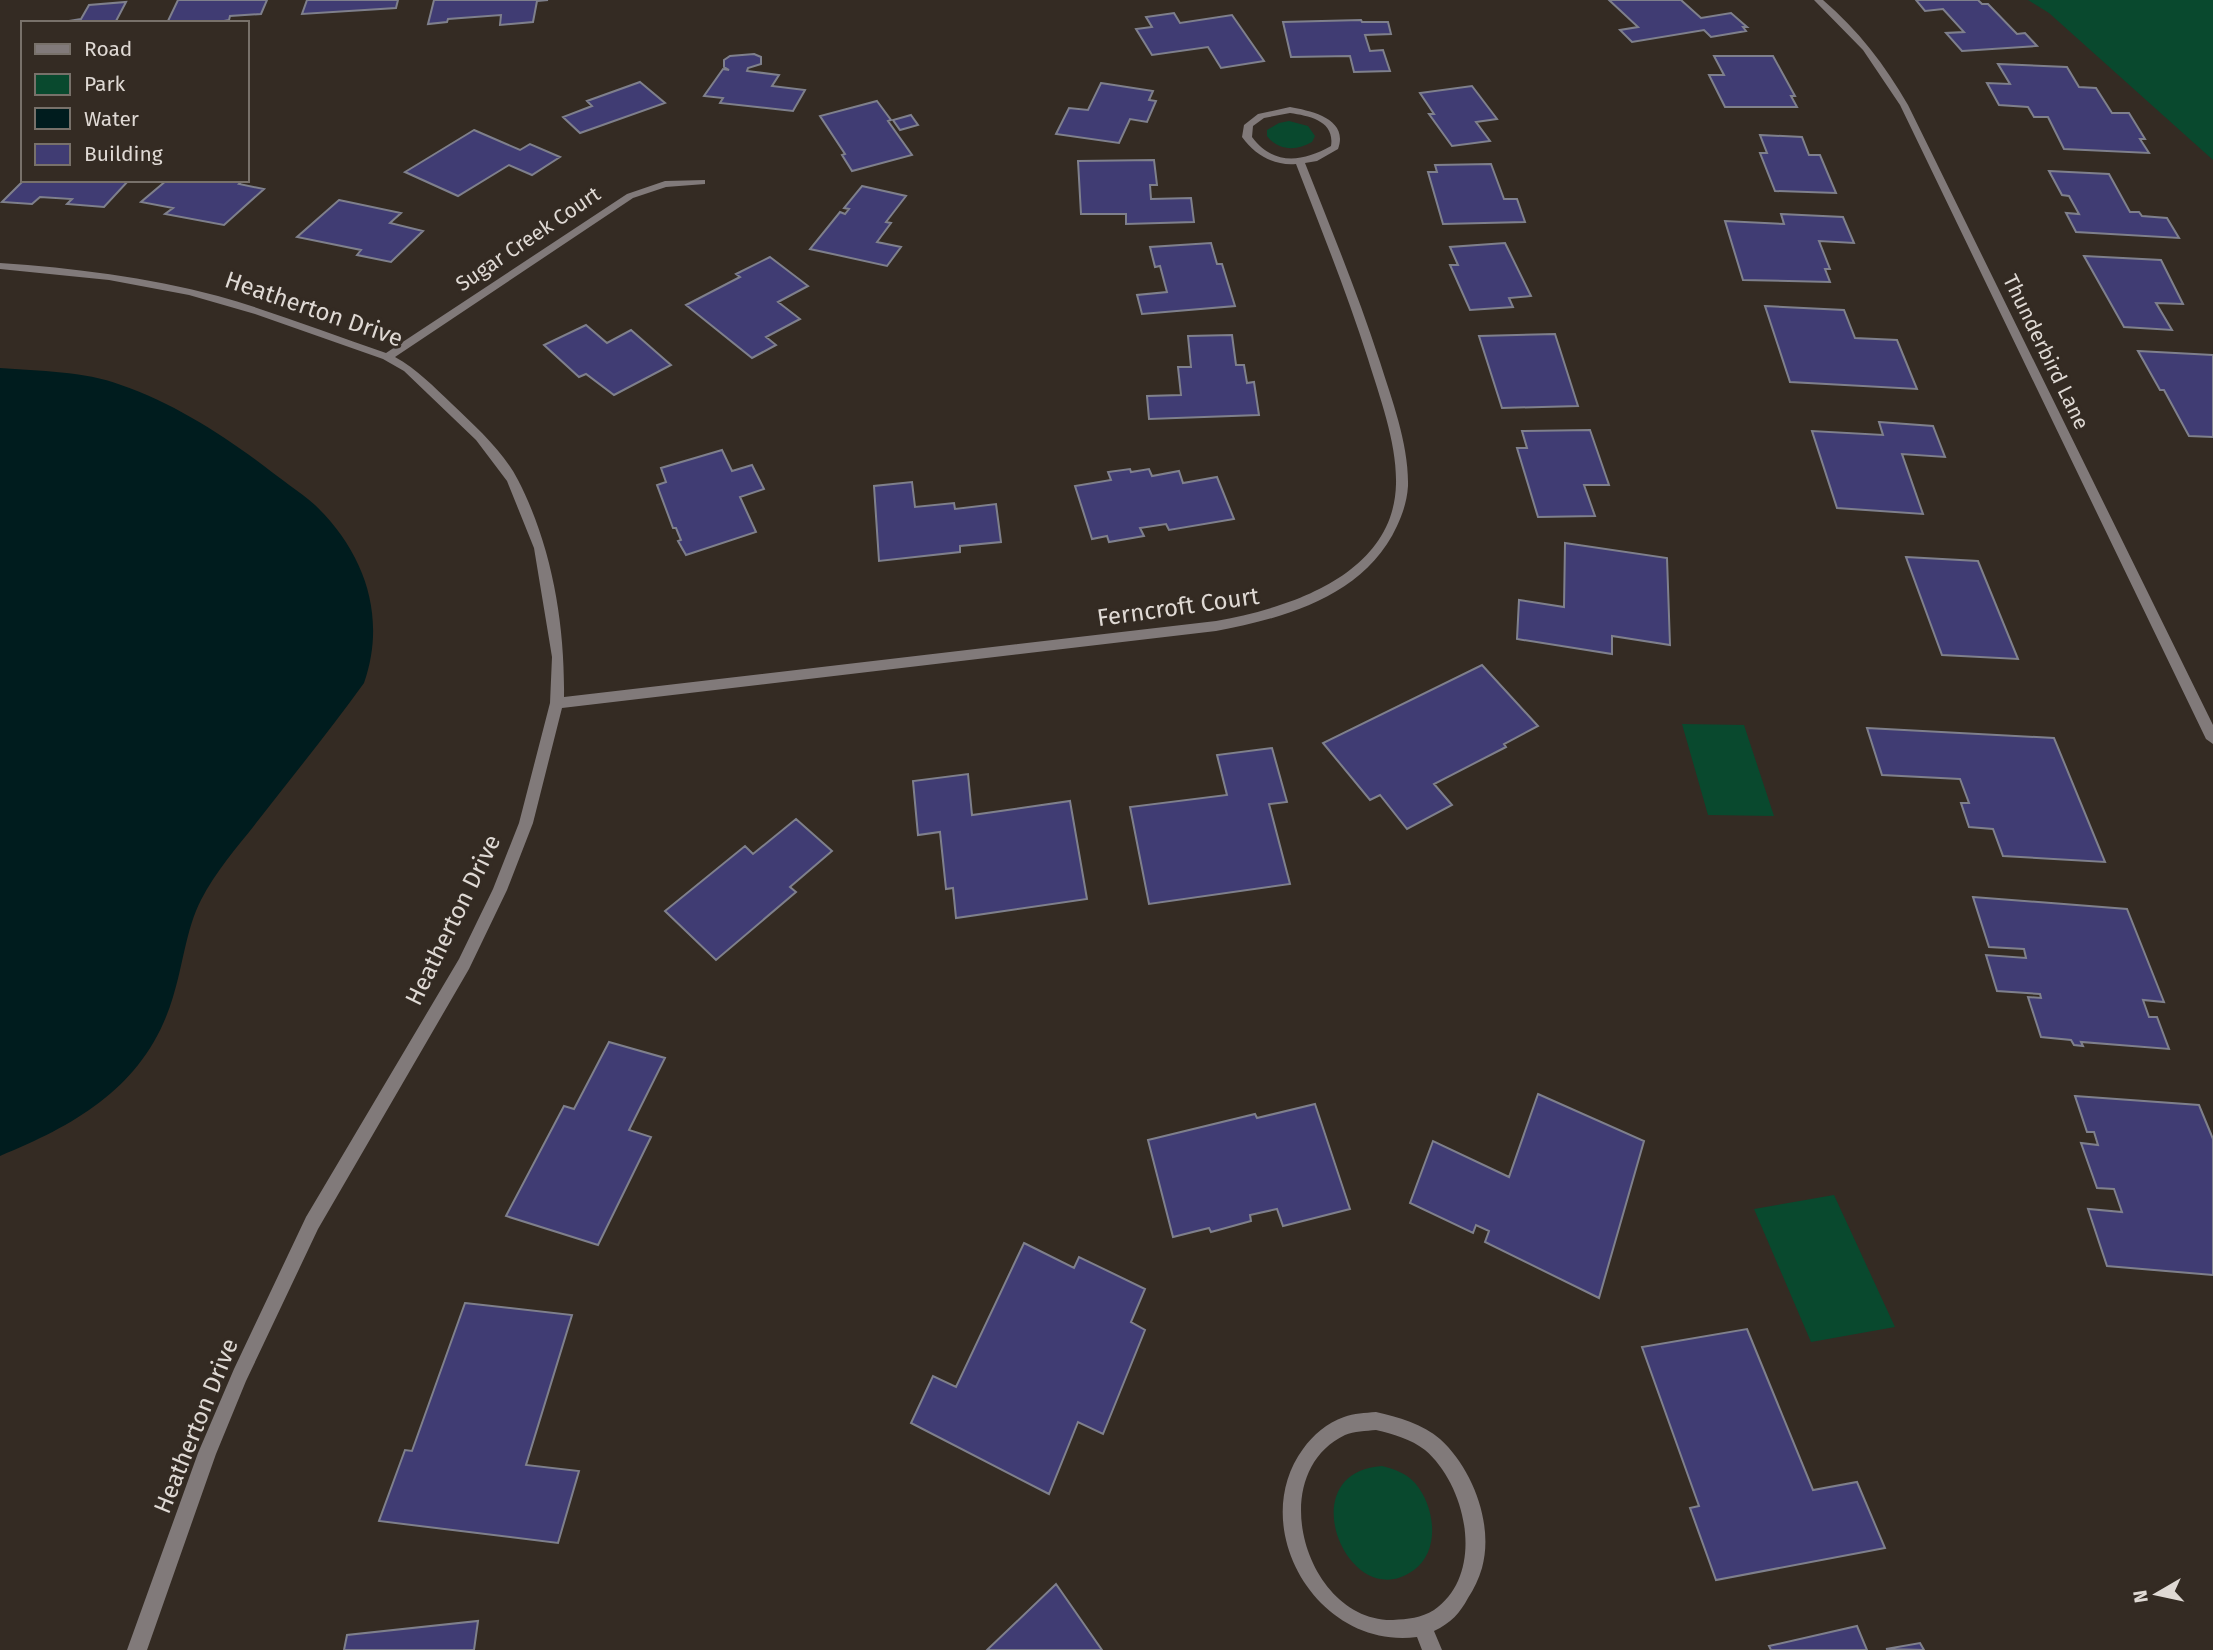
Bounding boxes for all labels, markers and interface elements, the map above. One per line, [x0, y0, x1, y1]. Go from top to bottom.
legend [21, 21, 248, 182]
text: Road [84, 36, 132, 62]
text: Park [84, 71, 126, 97]
text: Water [84, 106, 139, 132]
text: Building [84, 141, 163, 167]
street label: Sugar Creek Court [451, 181, 606, 297]
street label: Heatherton Drive [221, 265, 407, 353]
street label: Thunderbird Lane [1997, 270, 2095, 434]
street label: Ferncroft Court [1095, 582, 1261, 632]
street label: Heatherton Drive [400, 830, 506, 1010]
street label: Heatherton Drive [148, 1334, 244, 1518]
north arrow [2122, 1559, 2192, 1629]
text: N [2128, 1589, 2153, 1605]

